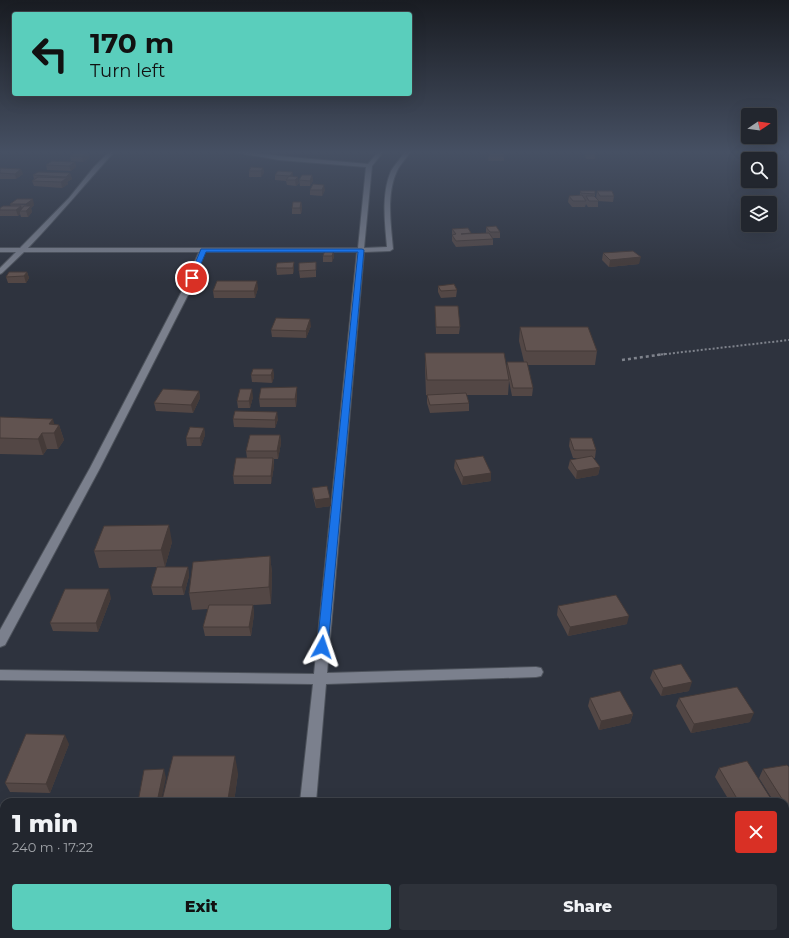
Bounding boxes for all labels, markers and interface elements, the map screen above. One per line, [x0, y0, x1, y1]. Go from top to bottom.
text: 170 m [90, 26, 174, 60]
icon: left [24, 28, 76, 80]
text: Turn left [90, 60, 165, 82]
north arrow [741, 108, 777, 144]
map controls [741, 108, 777, 232]
button: search [741, 152, 777, 188]
button: layers [741, 196, 777, 232]
pin [175, 261, 209, 295]
icon: arrive [181, 267, 203, 289]
position arrow [301, 626, 343, 668]
text: 1 min [12, 809, 78, 838]
button: close [735, 811, 777, 853]
text: 240 m · 17:22 [12, 839, 93, 855]
button: Exit [12, 884, 391, 930]
button: Share [399, 884, 777, 930]

